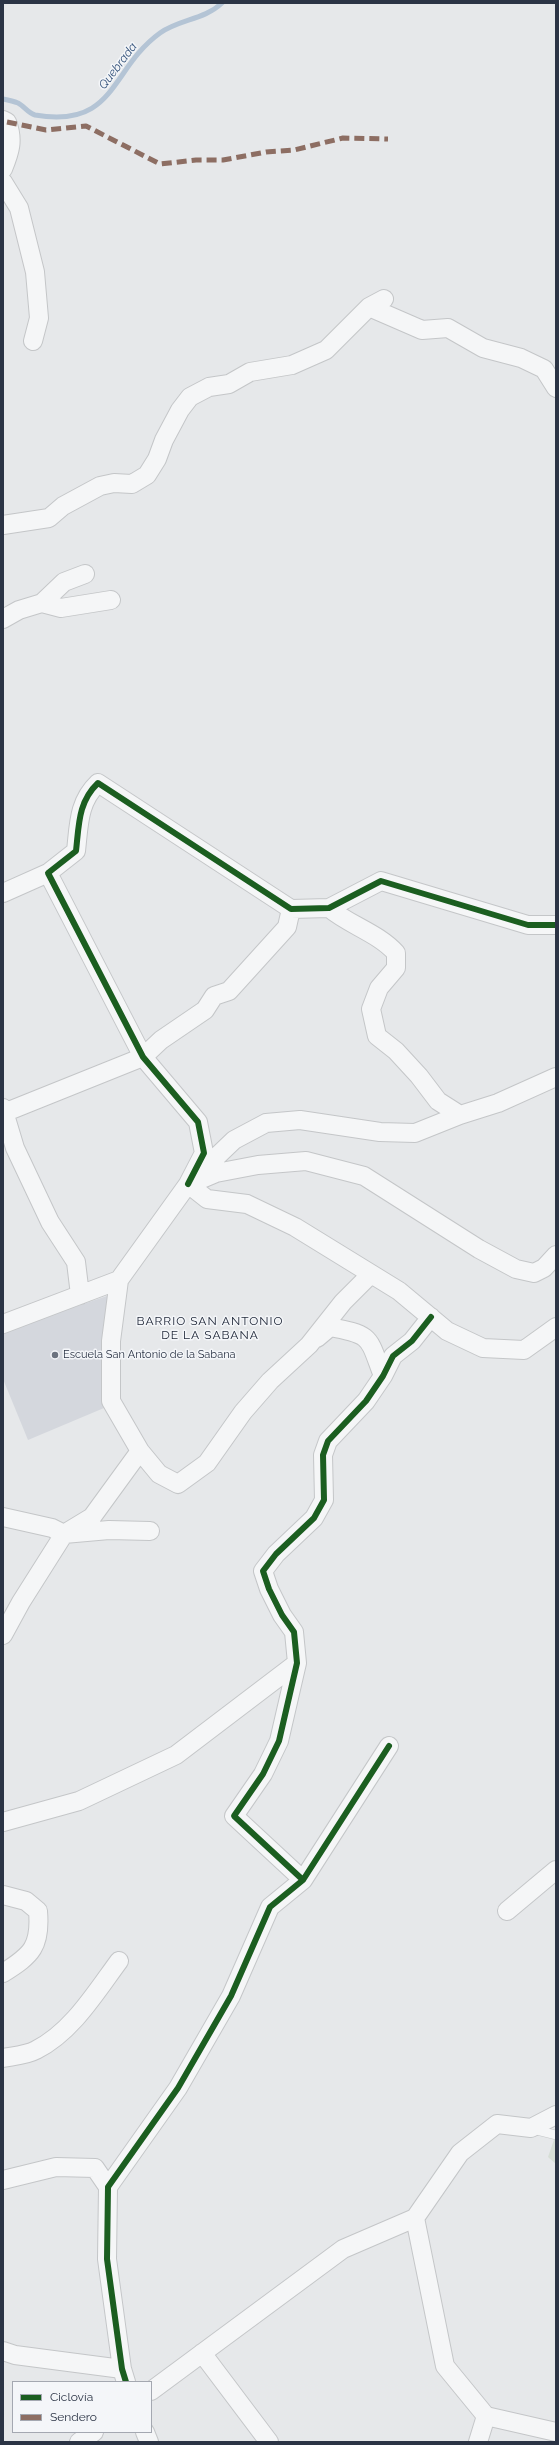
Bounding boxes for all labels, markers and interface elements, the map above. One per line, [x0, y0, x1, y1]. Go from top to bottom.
water label: Quebrada [96, 40, 140, 92]
district label: BARRIO SAN ANTONIO DE LA SABANA [137, 1314, 283, 1342]
place label: Escuela San Antonio de la Sabana [63, 1348, 236, 1362]
marker: Escuela San Antonio de la Sabana [50, 1350, 60, 1360]
legend [12, 2381, 152, 2433]
text: Ciclovía [50, 2390, 93, 2404]
text: Sendero [50, 2410, 97, 2424]

